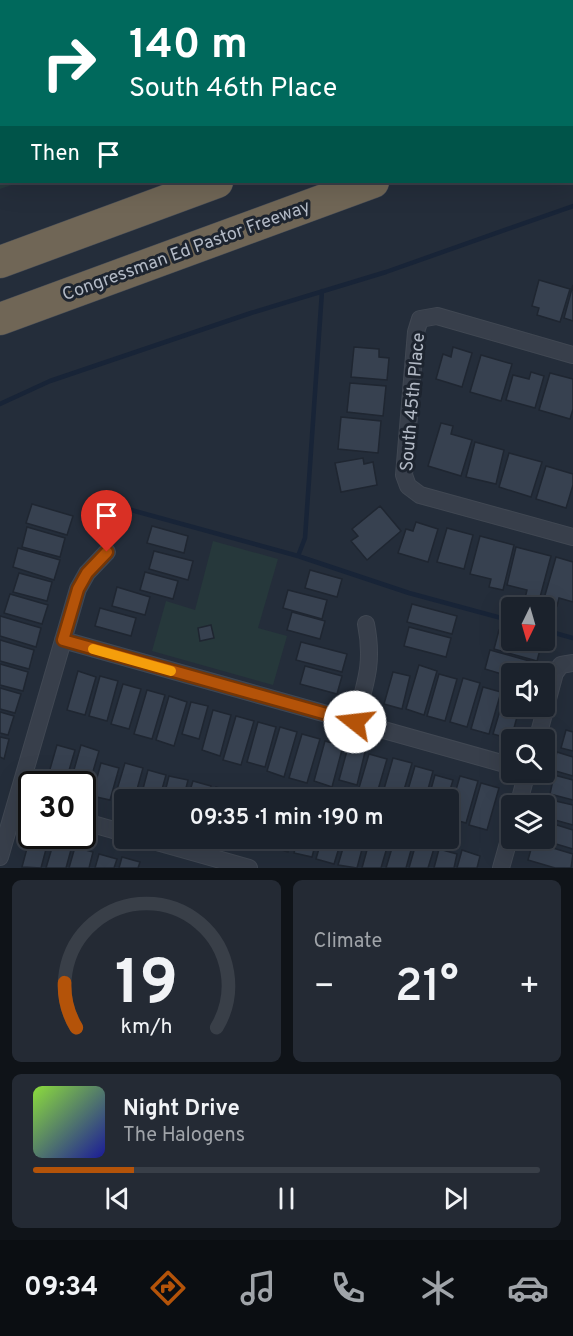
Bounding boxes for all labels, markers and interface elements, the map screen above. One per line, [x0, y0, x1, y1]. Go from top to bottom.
text: 140 m [129, 20, 248, 73]
icon: right [30, 24, 108, 102]
text: South 46th Place [129, 72, 337, 106]
icon: arrive [92, 138, 125, 171]
text: Then [30, 141, 80, 168]
street label: Congressman Ed Pastor Freeway [59, 196, 314, 307]
street label: South 45th Place [396, 332, 431, 472]
pin [81, 490, 132, 552]
icon: arrive [90, 499, 123, 532]
north arrow [501, 597, 555, 651]
map controls [501, 597, 555, 849]
button: sound [501, 663, 555, 717]
position arrow [323, 690, 387, 754]
button: search [501, 729, 555, 783]
speed limit sign: 30 [18, 771, 96, 849]
button: layers [501, 795, 555, 849]
text: 09:35 · 1 min · 190 m [190, 805, 383, 832]
text: Climate [314, 929, 382, 955]
text: 19 [115, 947, 178, 1026]
text: 21° [395, 960, 459, 1017]
text: − [314, 967, 335, 1009]
text: + [519, 967, 540, 1009]
text: km/h [120, 1014, 172, 1041]
text: Night Drive [123, 1096, 240, 1123]
text: The Halogens [123, 1123, 245, 1149]
icon: previous [101, 1182, 134, 1215]
icon: pause [270, 1182, 303, 1215]
icon: next [439, 1182, 472, 1215]
icon: directions [147, 1267, 189, 1309]
icon: music [237, 1267, 279, 1309]
icon: phone [327, 1267, 369, 1309]
icon: climate [417, 1267, 459, 1309]
icon: car [507, 1267, 549, 1309]
text: 09:34 [24, 1271, 98, 1305]

